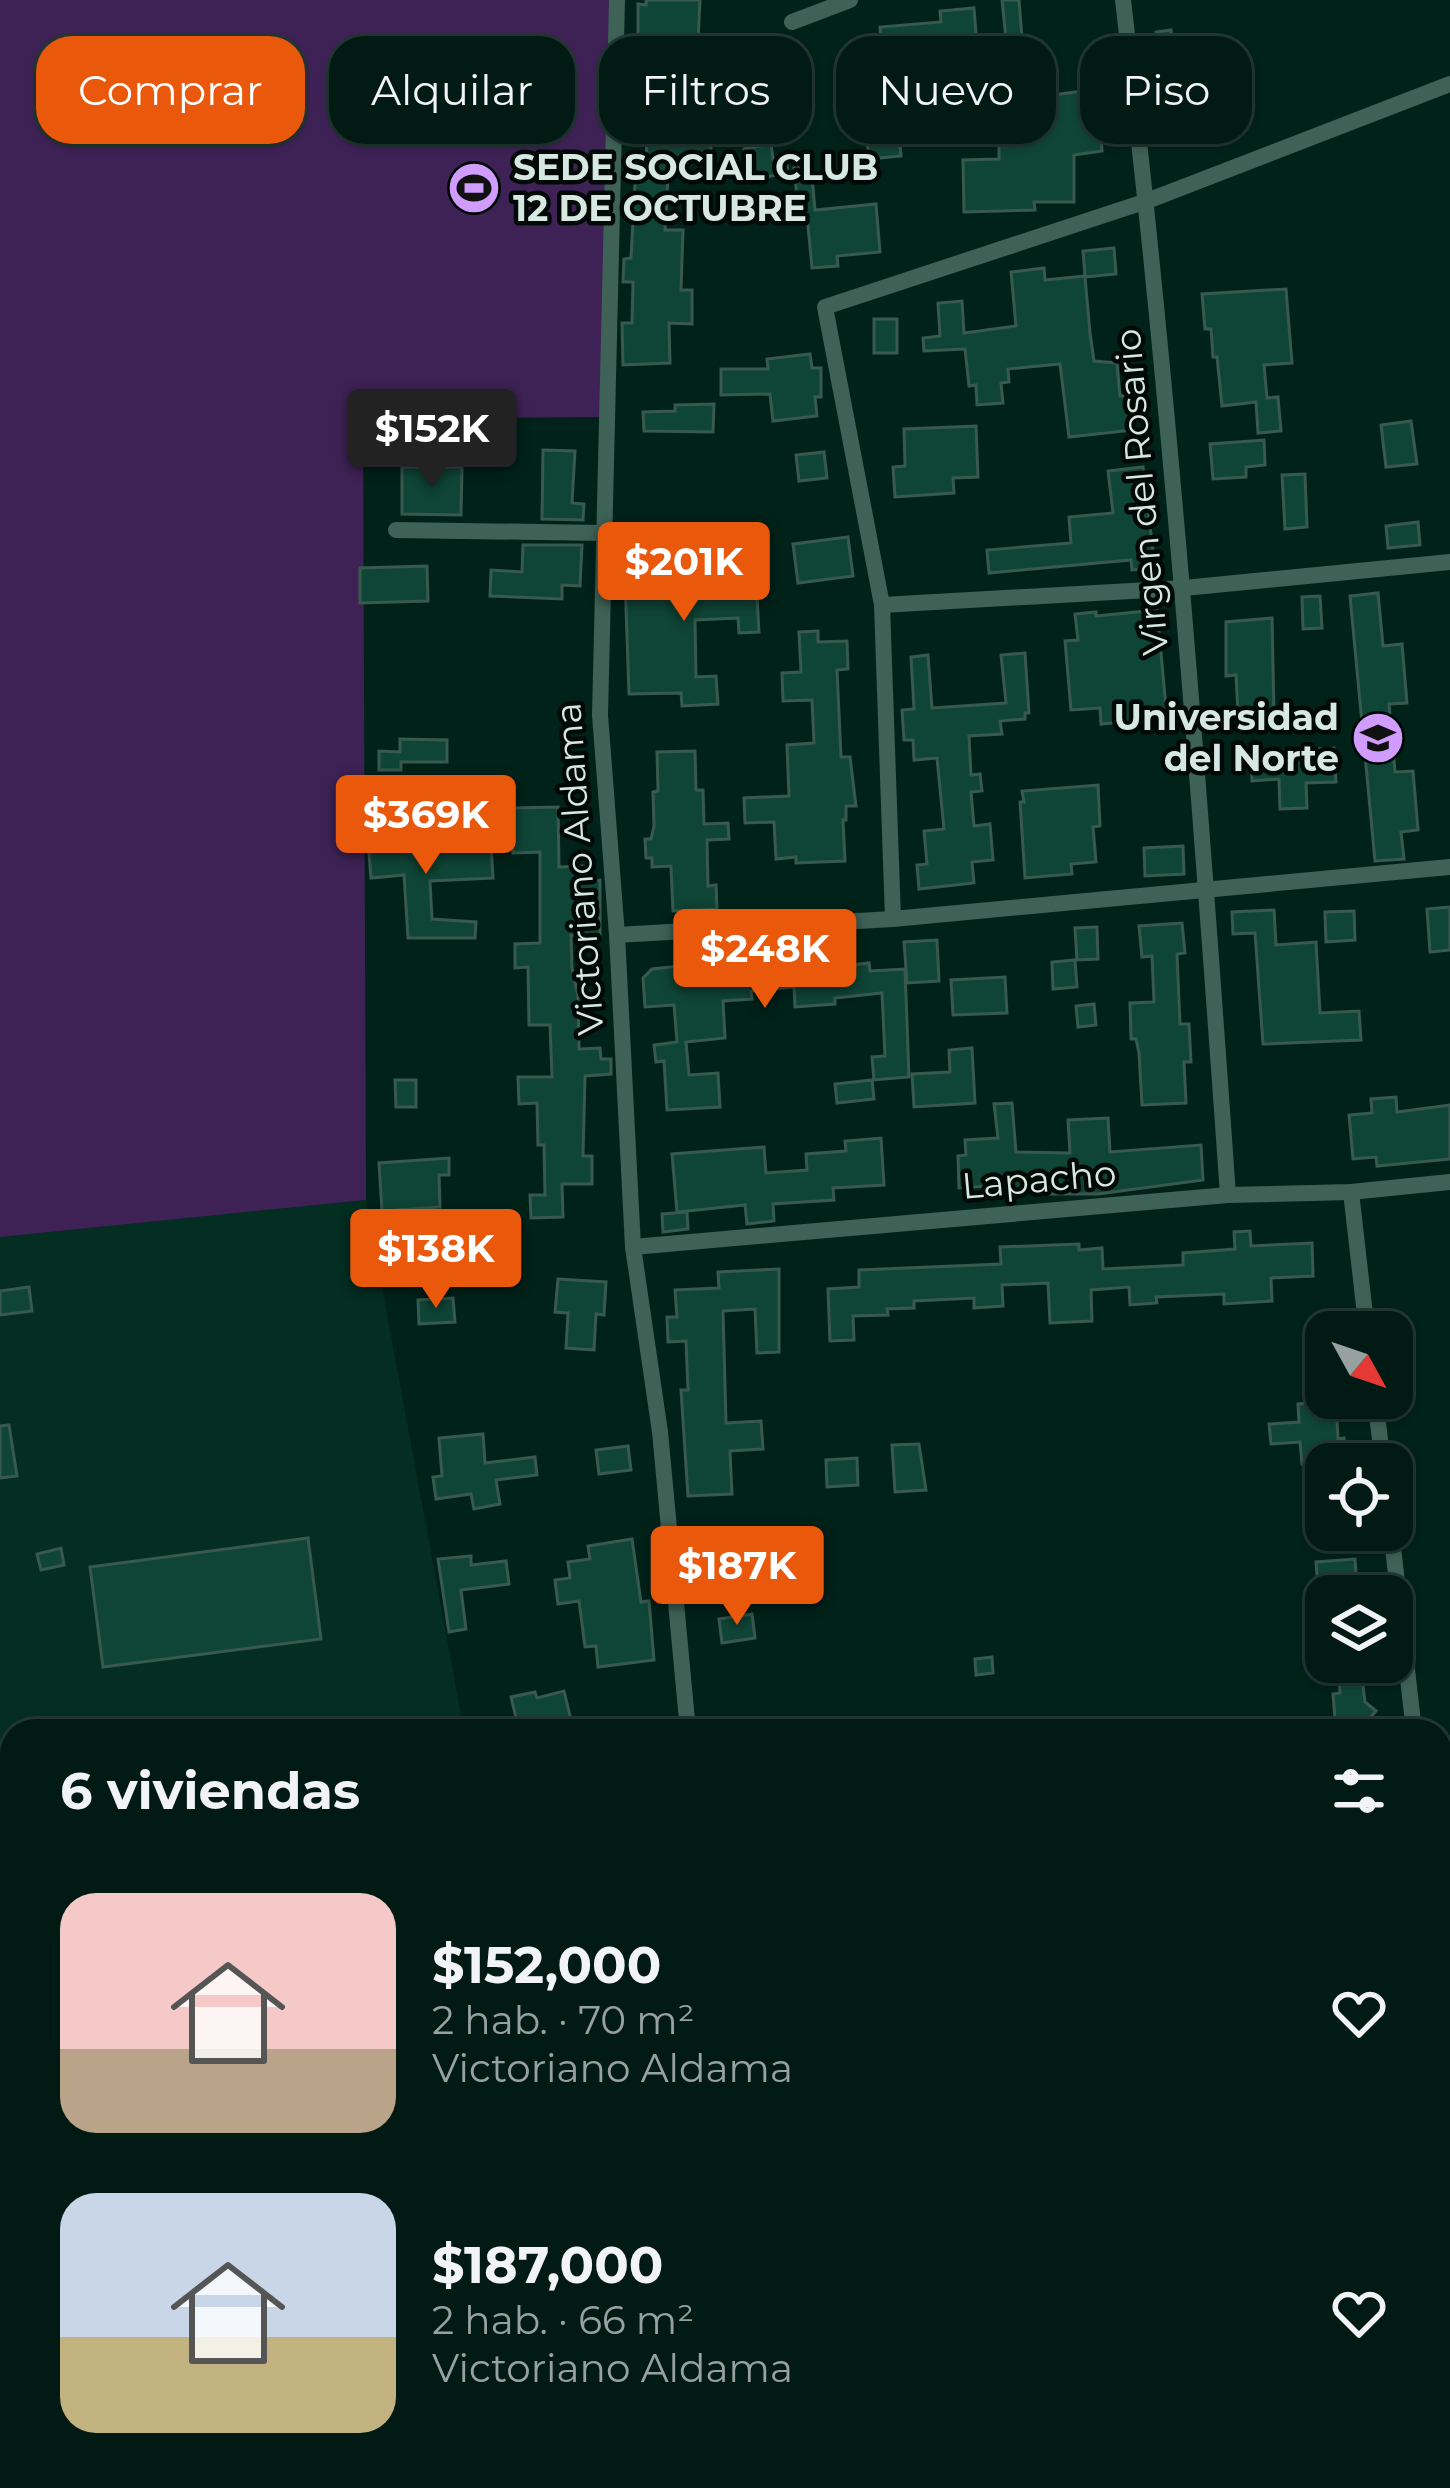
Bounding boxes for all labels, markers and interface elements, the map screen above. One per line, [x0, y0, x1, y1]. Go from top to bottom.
chip: Comprar [36, 36, 305, 144]
chip: Alquilar [329, 36, 575, 144]
chip: Filtros [599, 36, 812, 144]
chip: Nuevo [836, 36, 1056, 144]
chip: Piso [1080, 36, 1252, 144]
place label: SEDE SOCIAL CLUB 12 DE OCTUBRE [513, 145, 878, 230]
sports icon: SEDE SOCIAL CLUB 12 DE OCTUBRE [446, 160, 502, 216]
street label: Virgen del Rosario [1105, 327, 1177, 657]
pin: $152K [348, 389, 516, 491]
text: $152K [375, 404, 489, 452]
pin: $201K [600, 522, 768, 624]
text: $201K [625, 537, 743, 585]
place label: Universidad del Norte [1114, 695, 1339, 780]
street label: Victoriano Aldama [545, 701, 613, 1037]
school or university icon: Universidad del Norte [1350, 710, 1406, 766]
pin: $369K [342, 775, 510, 877]
text: $369K [363, 790, 489, 838]
pin: $248K [681, 909, 849, 1011]
text: $248K [700, 924, 830, 972]
street label: Lapacho [960, 1150, 1118, 1208]
pin: $138K [352, 1209, 520, 1311]
text: $138K [377, 1224, 495, 1272]
north arrow [1305, 1311, 1413, 1419]
map controls [1305, 1311, 1413, 1683]
button: locate [1305, 1443, 1413, 1551]
pin: $187K [653, 1526, 821, 1628]
text: $187K [678, 1541, 796, 1589]
button: layers [1305, 1575, 1413, 1683]
icon: filters [1326, 1758, 1392, 1824]
text: 6 viviendas [60, 1760, 360, 1822]
text: $152,000 [432, 1934, 661, 1996]
icon: home [156, 1941, 300, 2085]
icon: heart [1326, 1980, 1392, 2046]
text: 2 hab. · 70 m² [432, 1996, 695, 2044]
text: Victoriano Aldama [432, 2044, 793, 2092]
text: $187,000 [432, 2234, 663, 2296]
icon: home [156, 2241, 300, 2385]
icon: heart [1326, 2280, 1392, 2346]
text: 2 hab. · 66 m² [432, 2296, 694, 2344]
text: Victoriano Aldama [432, 2344, 793, 2392]

